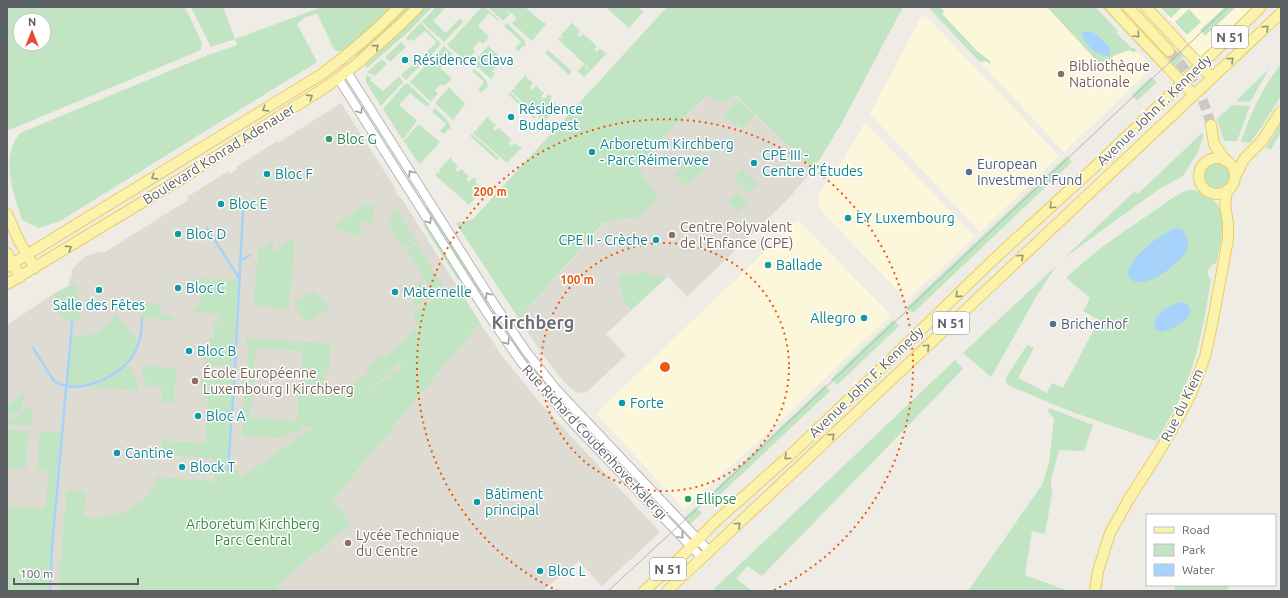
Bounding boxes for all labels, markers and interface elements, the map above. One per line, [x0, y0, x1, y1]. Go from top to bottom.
north arrow [12, 12, 52, 52]
text: N [28, 16, 36, 28]
one-way arrow [1261, 25, 1269, 33]
road number: N 51 [1212, 26, 1248, 48]
one-way arrow [1133, 30, 1140, 38]
one-way arrow [372, 44, 379, 51]
street label: Avenue John F. Kennedy [1094, 51, 1215, 169]
place label: Résidence Clava [413, 52, 514, 68]
marker: Résidence Clava [400, 55, 410, 65]
place label: Bibliothèque Nationale [1069, 58, 1150, 90]
one-way arrow [1226, 58, 1234, 65]
marker: Bibliothèque Nationale [1056, 69, 1066, 79]
one-way arrow [306, 95, 313, 102]
street label: Boulevard Konrad Adenauer [140, 100, 299, 208]
place label: Résidence Budapest [519, 101, 583, 133]
one-way arrow [262, 104, 269, 111]
one-way arrow [355, 107, 363, 114]
marker: Résidence Budapest [506, 112, 516, 122]
place label: Bloc G [337, 131, 377, 147]
marker: Bloc G [324, 134, 334, 144]
place label: Arboretum Kirchberg - Parc Réimerwee [600, 136, 734, 168]
marker: Arboretum Kirchberg - Parc Réimerwee [587, 147, 597, 157]
place label: CPE III - Centre d'Études [762, 147, 863, 179]
place label: European Investment Fund [977, 156, 1083, 188]
marker: CPE III - Centre d'Études [749, 158, 759, 168]
place label: Bloc F [275, 166, 313, 182]
marker: European Investment Fund [964, 167, 974, 177]
marker: Bloc F [262, 169, 272, 179]
one-way arrow [409, 170, 416, 177]
one-way arrow [151, 172, 158, 179]
text: 200 m [473, 185, 507, 198]
place label: Bloc E [229, 196, 267, 212]
marker: Bloc E [216, 199, 226, 209]
one-way arrow [1049, 201, 1057, 208]
place label: EY Luxembourg [856, 210, 955, 226]
marker: EY Luxembourg [843, 213, 853, 223]
one-way arrow [424, 217, 432, 224]
place label: Centre Polyvalent de l'Enfance (CPE) [680, 219, 793, 251]
place label: Bloc D [186, 226, 226, 242]
marker: Bloc D [173, 229, 183, 239]
marker: Centre Polyvalent de l'Enfance (CPE) [667, 230, 677, 240]
place label: CPE II - Crèche [559, 232, 648, 248]
marker: CPE II - Crèche [651, 235, 661, 245]
one-way arrow [65, 245, 72, 252]
one-way arrow [1016, 254, 1024, 262]
place label: Ballade [776, 257, 823, 273]
marker: Ballade [763, 260, 773, 270]
text: 100 m [560, 273, 594, 286]
place label: Bloc C [186, 280, 225, 296]
marker: Bloc C [173, 283, 183, 293]
place label: Maternelle [403, 284, 472, 300]
marker: Salle des Fêtes [94, 285, 104, 295]
marker: Maternelle [390, 287, 400, 297]
one-way arrow [955, 290, 962, 297]
one-way arrow [485, 292, 493, 299]
place label: Salle des Fêtes [53, 297, 145, 313]
place label: Allegro [810, 310, 856, 326]
district label: Kirchberg [492, 312, 574, 332]
road number: N 51 [933, 312, 969, 334]
marker: Allegro [859, 313, 869, 323]
place label: Bricherhof [1061, 316, 1128, 332]
marker: Bricherhof [1048, 319, 1058, 329]
street label: Avenue John F. Kennedy [806, 323, 927, 441]
one-way arrow [502, 338, 510, 345]
place label: Bloc B [197, 343, 236, 359]
one-way arrow [922, 344, 930, 351]
marker: Bloc B [184, 346, 194, 356]
centre of rings [658, 360, 672, 374]
street label: Rue Richard Coudenhove-Kalergi [519, 361, 671, 523]
place label: École Européenne Luxembourg I Kirchberg [203, 364, 354, 397]
street label: Rue du Kiem [1157, 366, 1207, 444]
marker: École Européenne Luxembourg I Kirchberg [190, 376, 200, 386]
place label: Forte [630, 395, 664, 411]
marker: Forte [617, 398, 627, 408]
place label: Bloc A [206, 408, 246, 424]
marker: Bloc A [193, 411, 203, 421]
one-way arrow [827, 433, 835, 441]
place label: Cantine [125, 445, 173, 461]
marker: Cantine [112, 448, 122, 458]
one-way arrow [785, 452, 792, 459]
place label: Block T [190, 459, 236, 475]
marker: Block T [177, 462, 187, 472]
place label: Bâtiment principal [485, 486, 544, 518]
place label: Ellipse [696, 491, 737, 507]
marker: Ellipse [683, 494, 693, 504]
marker: Bâtiment principal [472, 497, 482, 507]
legend [1146, 514, 1276, 586]
park label: Arboretum Kirchberg Parc Central [186, 516, 320, 548]
one-way arrow [733, 522, 741, 530]
text: Road [1182, 523, 1210, 536]
place label: Lycée Technique du Centre [356, 527, 459, 559]
one-way arrow [677, 531, 684, 539]
marker: Lycée Technique du Centre [343, 538, 353, 548]
text: Park [1182, 543, 1206, 556]
road number: N 51 [650, 558, 686, 580]
scale bar [14, 560, 138, 586]
place label: Bloc L [548, 563, 586, 579]
text: Water [1182, 563, 1215, 576]
marker: Bloc L [535, 566, 545, 576]
text: 100 m [20, 567, 53, 580]

